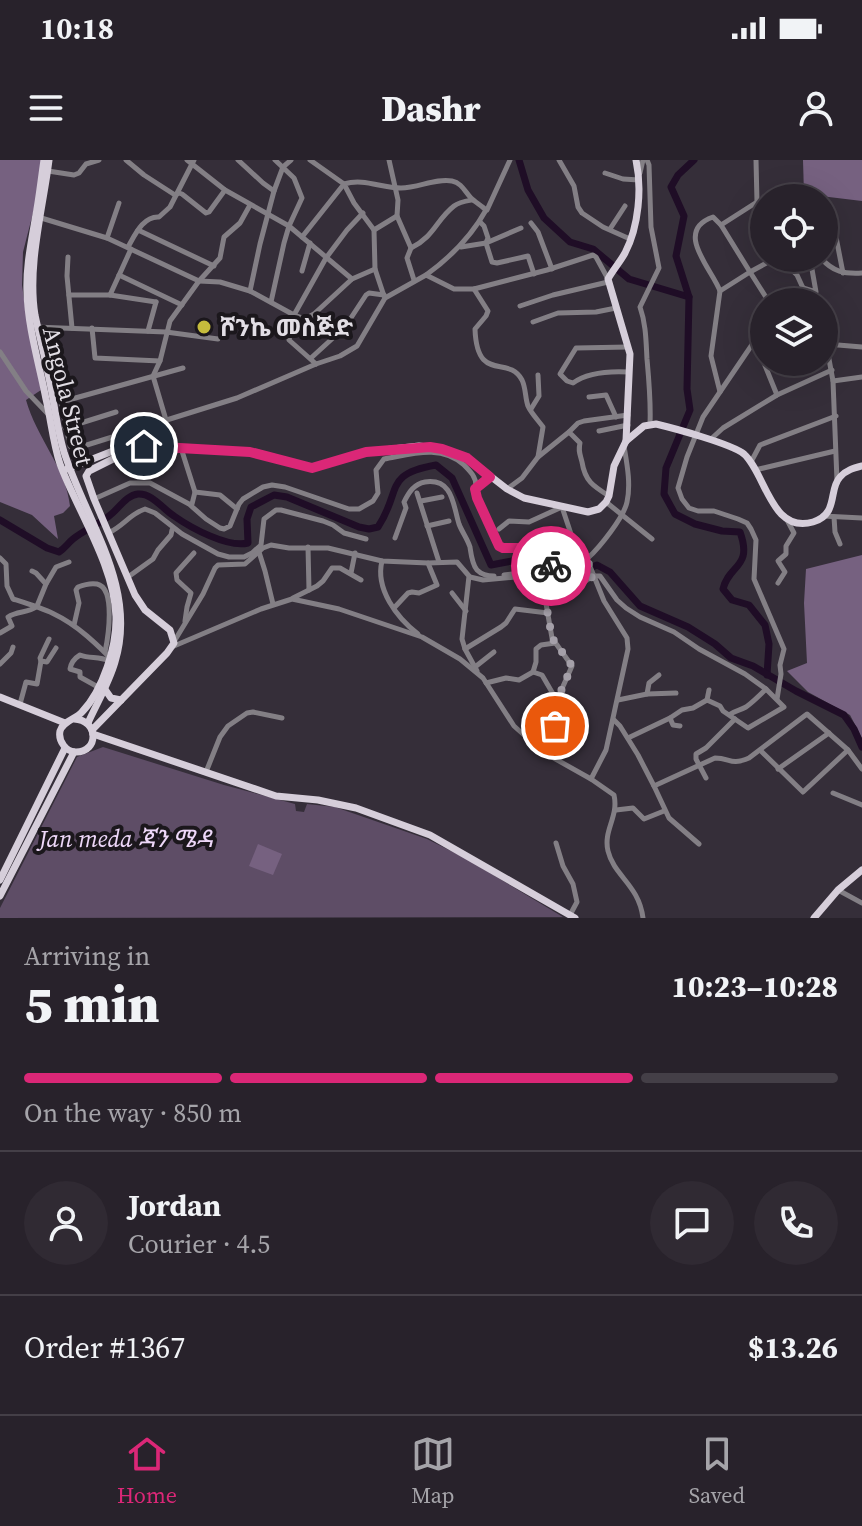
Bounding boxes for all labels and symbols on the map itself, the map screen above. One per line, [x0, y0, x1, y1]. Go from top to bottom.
place label: ሾንኬ መስጅድ [220, 311, 354, 344]
marker: ሾንኬ መስጅድ [195, 318, 213, 336]
street label: Angola Street [35, 323, 101, 469]
pin [110, 412, 178, 480]
courier [511, 526, 591, 606]
pin [521, 692, 589, 760]
park label: Jan meda ጃን ሜዳ [36, 822, 213, 855]

